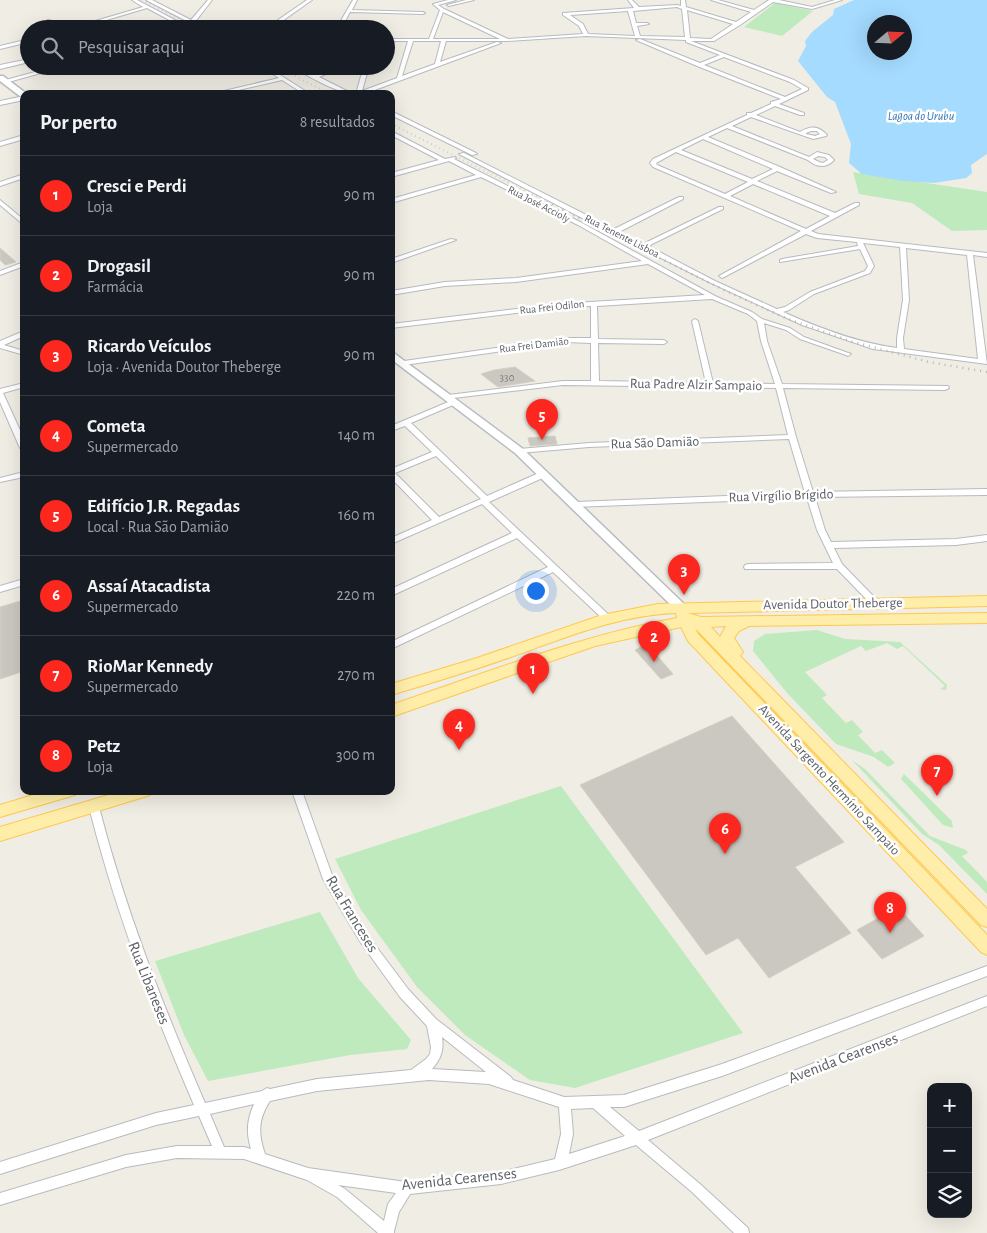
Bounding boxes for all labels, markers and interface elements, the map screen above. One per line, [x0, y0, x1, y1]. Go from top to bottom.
north arrow [867, 15, 912, 60]
search box [20, 20, 395, 75]
icon: search [38, 34, 66, 62]
text: Pesquisar aqui [78, 38, 184, 57]
water label: Lagoa do Urubu [888, 110, 955, 122]
text: Por perto [40, 112, 117, 133]
text: 8 resultados [300, 114, 375, 130]
text: Cresci e Perdi [87, 177, 187, 196]
street label: Rua José Accioly [506, 184, 572, 224]
text: 1 [53, 187, 59, 203]
text: 90 m [344, 187, 375, 203]
text: Loja [87, 199, 113, 215]
street label: Rua Tenente Lisboa [583, 212, 661, 260]
text: Drogasil [87, 257, 151, 276]
text: 2 [52, 267, 60, 283]
text: 90 m [344, 267, 375, 283]
text: Farmácia [87, 279, 143, 295]
street label: Rua Frei Odilon [519, 298, 585, 316]
street label: Rua Frei Damião [499, 335, 569, 355]
text: Ricardo Veículos [87, 337, 211, 356]
text: 3 [53, 347, 59, 363]
text: 90 m [344, 347, 375, 363]
text: Loja · Avenida Doutor Theberge [87, 359, 281, 375]
house number: 330 [500, 372, 515, 383]
street label: Rua Padre Alzir Sampaio [630, 377, 763, 393]
pin: 5 [526, 399, 558, 440]
text: Cometa [87, 417, 146, 436]
text: 4 [52, 427, 60, 443]
text: 140 m [338, 427, 375, 443]
street label: Rua São Damião [610, 434, 700, 452]
text: Supermercado [87, 439, 178, 455]
street label: Rua Virgílio Brígido [728, 487, 834, 505]
text: Edifício J.R. Regadas [87, 497, 240, 516]
text: 5 [53, 507, 59, 523]
text: 160 m [338, 507, 375, 523]
text: Local · Rua São Damião [87, 519, 229, 535]
pin: 3 [668, 554, 700, 595]
text: Assaí Atacadista [87, 577, 211, 596]
your location [523, 578, 549, 604]
text: 6 [52, 587, 60, 603]
text: 220 m [337, 587, 375, 603]
street label: Avenida Doutor Theberge [763, 596, 903, 612]
text: Supermercado [87, 599, 178, 615]
pin: 2 [638, 621, 670, 662]
pin: 1 [517, 653, 549, 694]
text: RioMar Kennedy [87, 657, 213, 676]
text: 7 [53, 667, 59, 683]
text: 270 m [337, 667, 375, 683]
text: Supermercado [87, 679, 178, 695]
street label: Avenida Sargento Hermínio Sampaio [756, 702, 902, 858]
pin: 4 [443, 709, 475, 750]
text: Petz [87, 737, 120, 756]
text: 8 [52, 747, 60, 763]
text: 300 m [336, 747, 375, 763]
pin: 7 [921, 755, 953, 796]
text: Loja [87, 759, 113, 775]
pin: 6 [709, 813, 741, 854]
street label: Rua Franceses [323, 873, 381, 955]
pin: 8 [874, 892, 906, 933]
street label: Rua Libaneses [125, 939, 173, 1027]
street label: Avenida Cearenses [786, 1030, 900, 1086]
map controls [927, 1083, 972, 1218]
button: + [927, 1083, 972, 1128]
button: − [927, 1128, 972, 1173]
street label: Avenida Cearenses [401, 1165, 518, 1193]
button: layers [927, 1173, 972, 1218]

